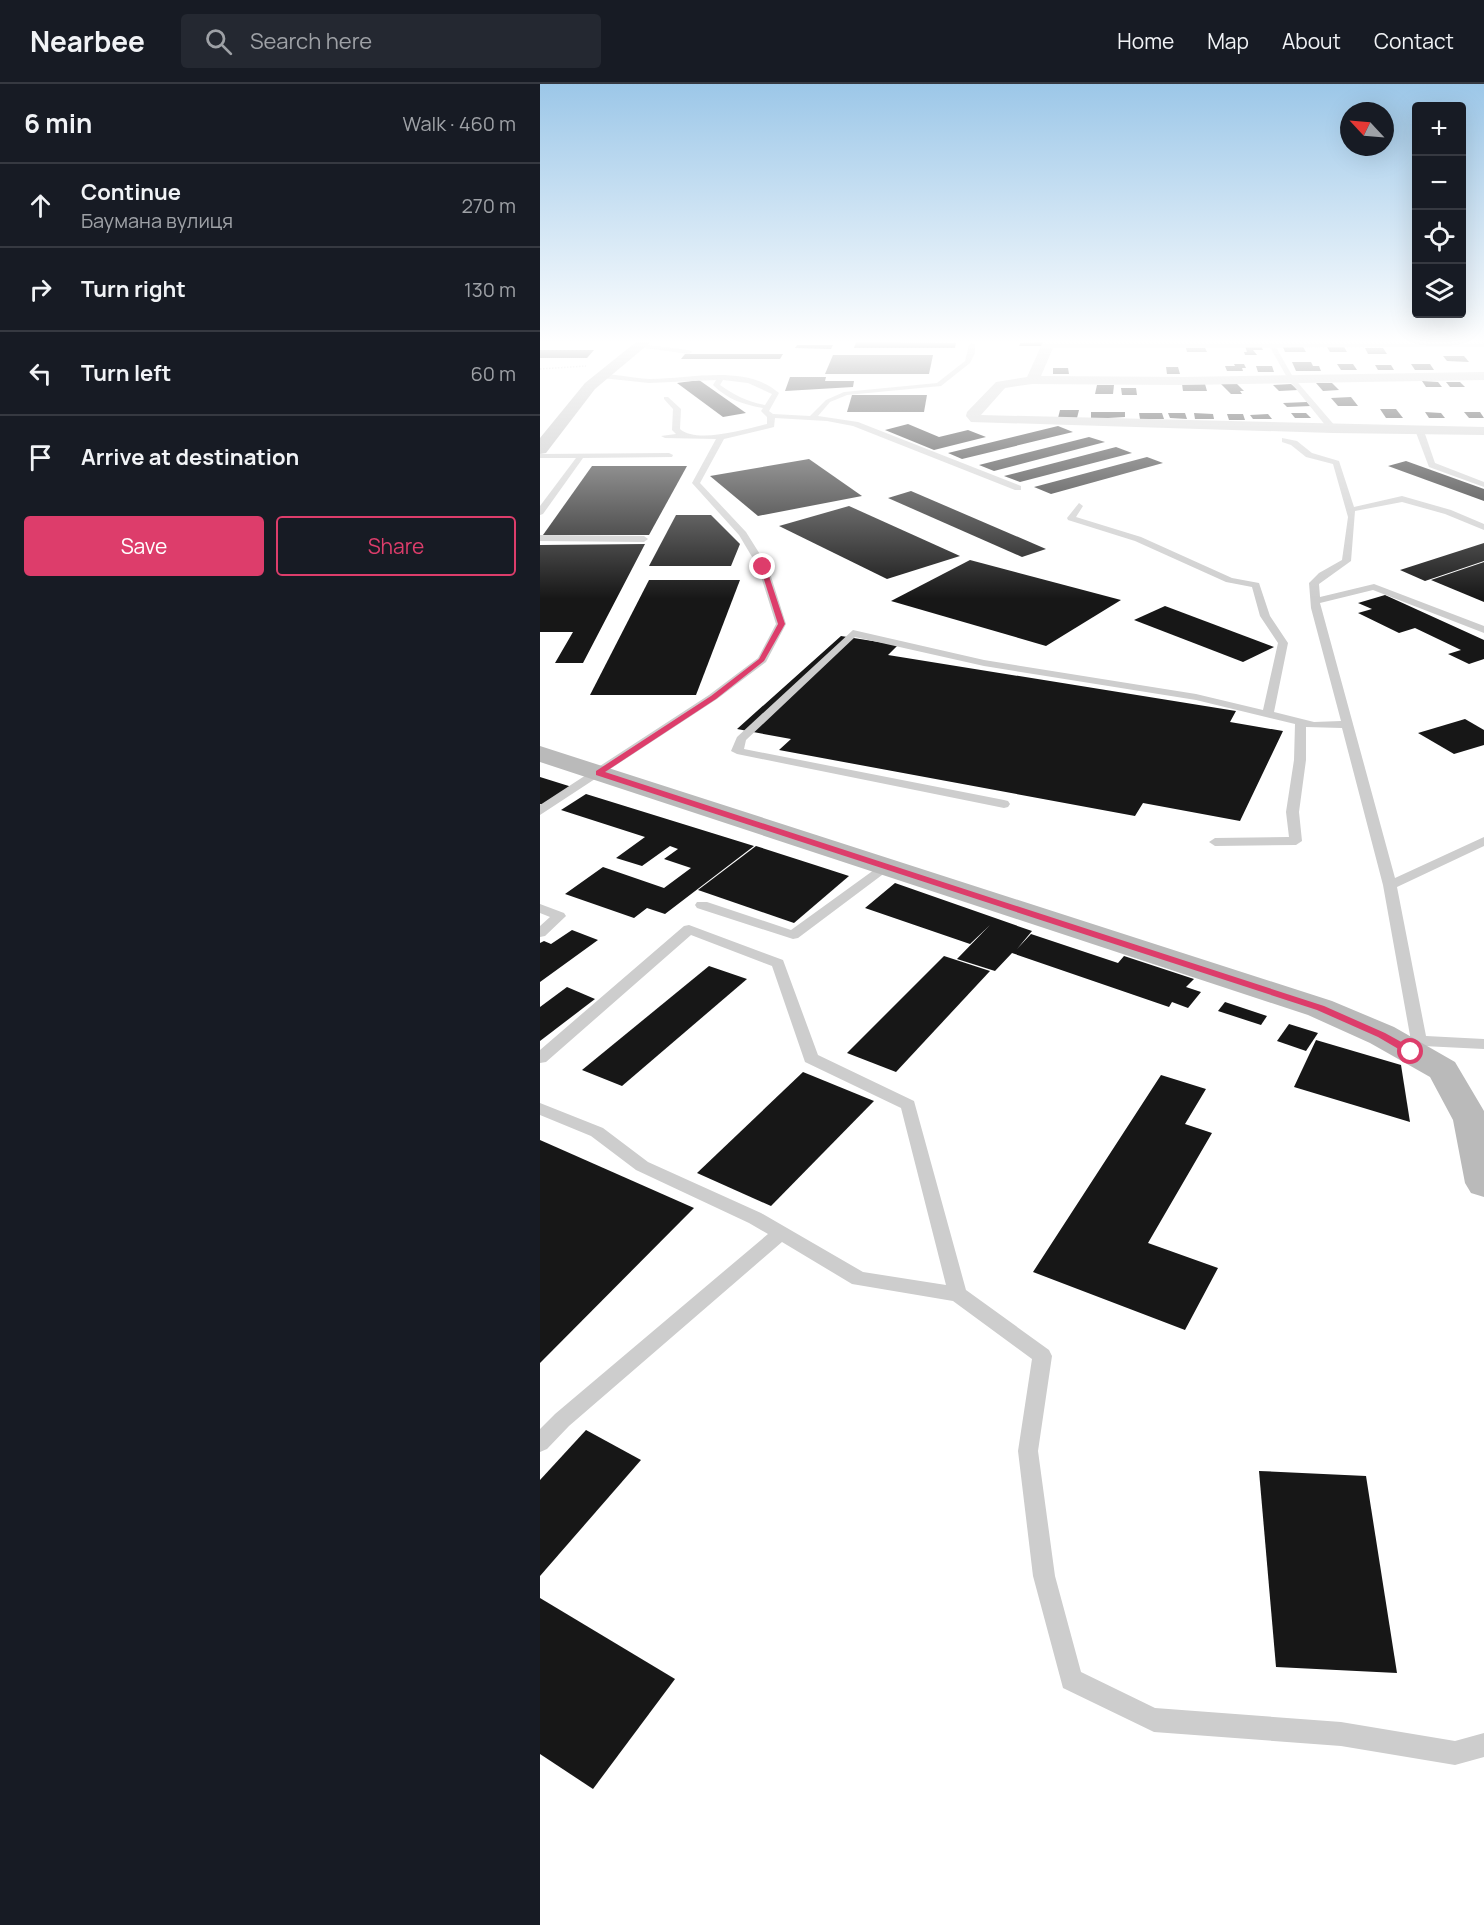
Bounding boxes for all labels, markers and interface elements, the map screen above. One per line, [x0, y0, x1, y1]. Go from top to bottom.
search box [181, 14, 601, 68]
text: Nearbee [30, 22, 145, 60]
icon: search [202, 25, 235, 58]
text: Search here [250, 26, 372, 56]
text: Home [1117, 27, 1174, 55]
text: Map [1207, 27, 1249, 55]
text: About [1282, 27, 1341, 55]
text: Contact [1374, 27, 1454, 55]
north arrow [1340, 102, 1394, 156]
map controls [1412, 102, 1466, 318]
button: + [1412, 102, 1466, 156]
text: 6 min [24, 105, 92, 141]
text: Walk · 460 m [403, 110, 516, 137]
button: − [1412, 156, 1466, 210]
text: Continue [81, 177, 181, 207]
icon: ahead [24, 189, 57, 222]
text: 270 m [461, 192, 516, 219]
text: Баумана вулиця [81, 207, 233, 234]
button: locate [1412, 210, 1466, 264]
button: layers [1412, 264, 1466, 318]
icon: right [24, 273, 57, 306]
text: Turn right [81, 274, 186, 304]
text: 130 m [464, 276, 516, 303]
icon: left [24, 357, 57, 390]
text: Turn left [81, 358, 171, 388]
text: 60 m [470, 360, 516, 387]
icon: arrive [24, 441, 57, 474]
text: Arrive at destination [81, 442, 299, 472]
button: Save [24, 516, 264, 576]
button: Share [276, 516, 516, 576]
route end [749, 553, 775, 579]
route start [1397, 1038, 1423, 1064]

